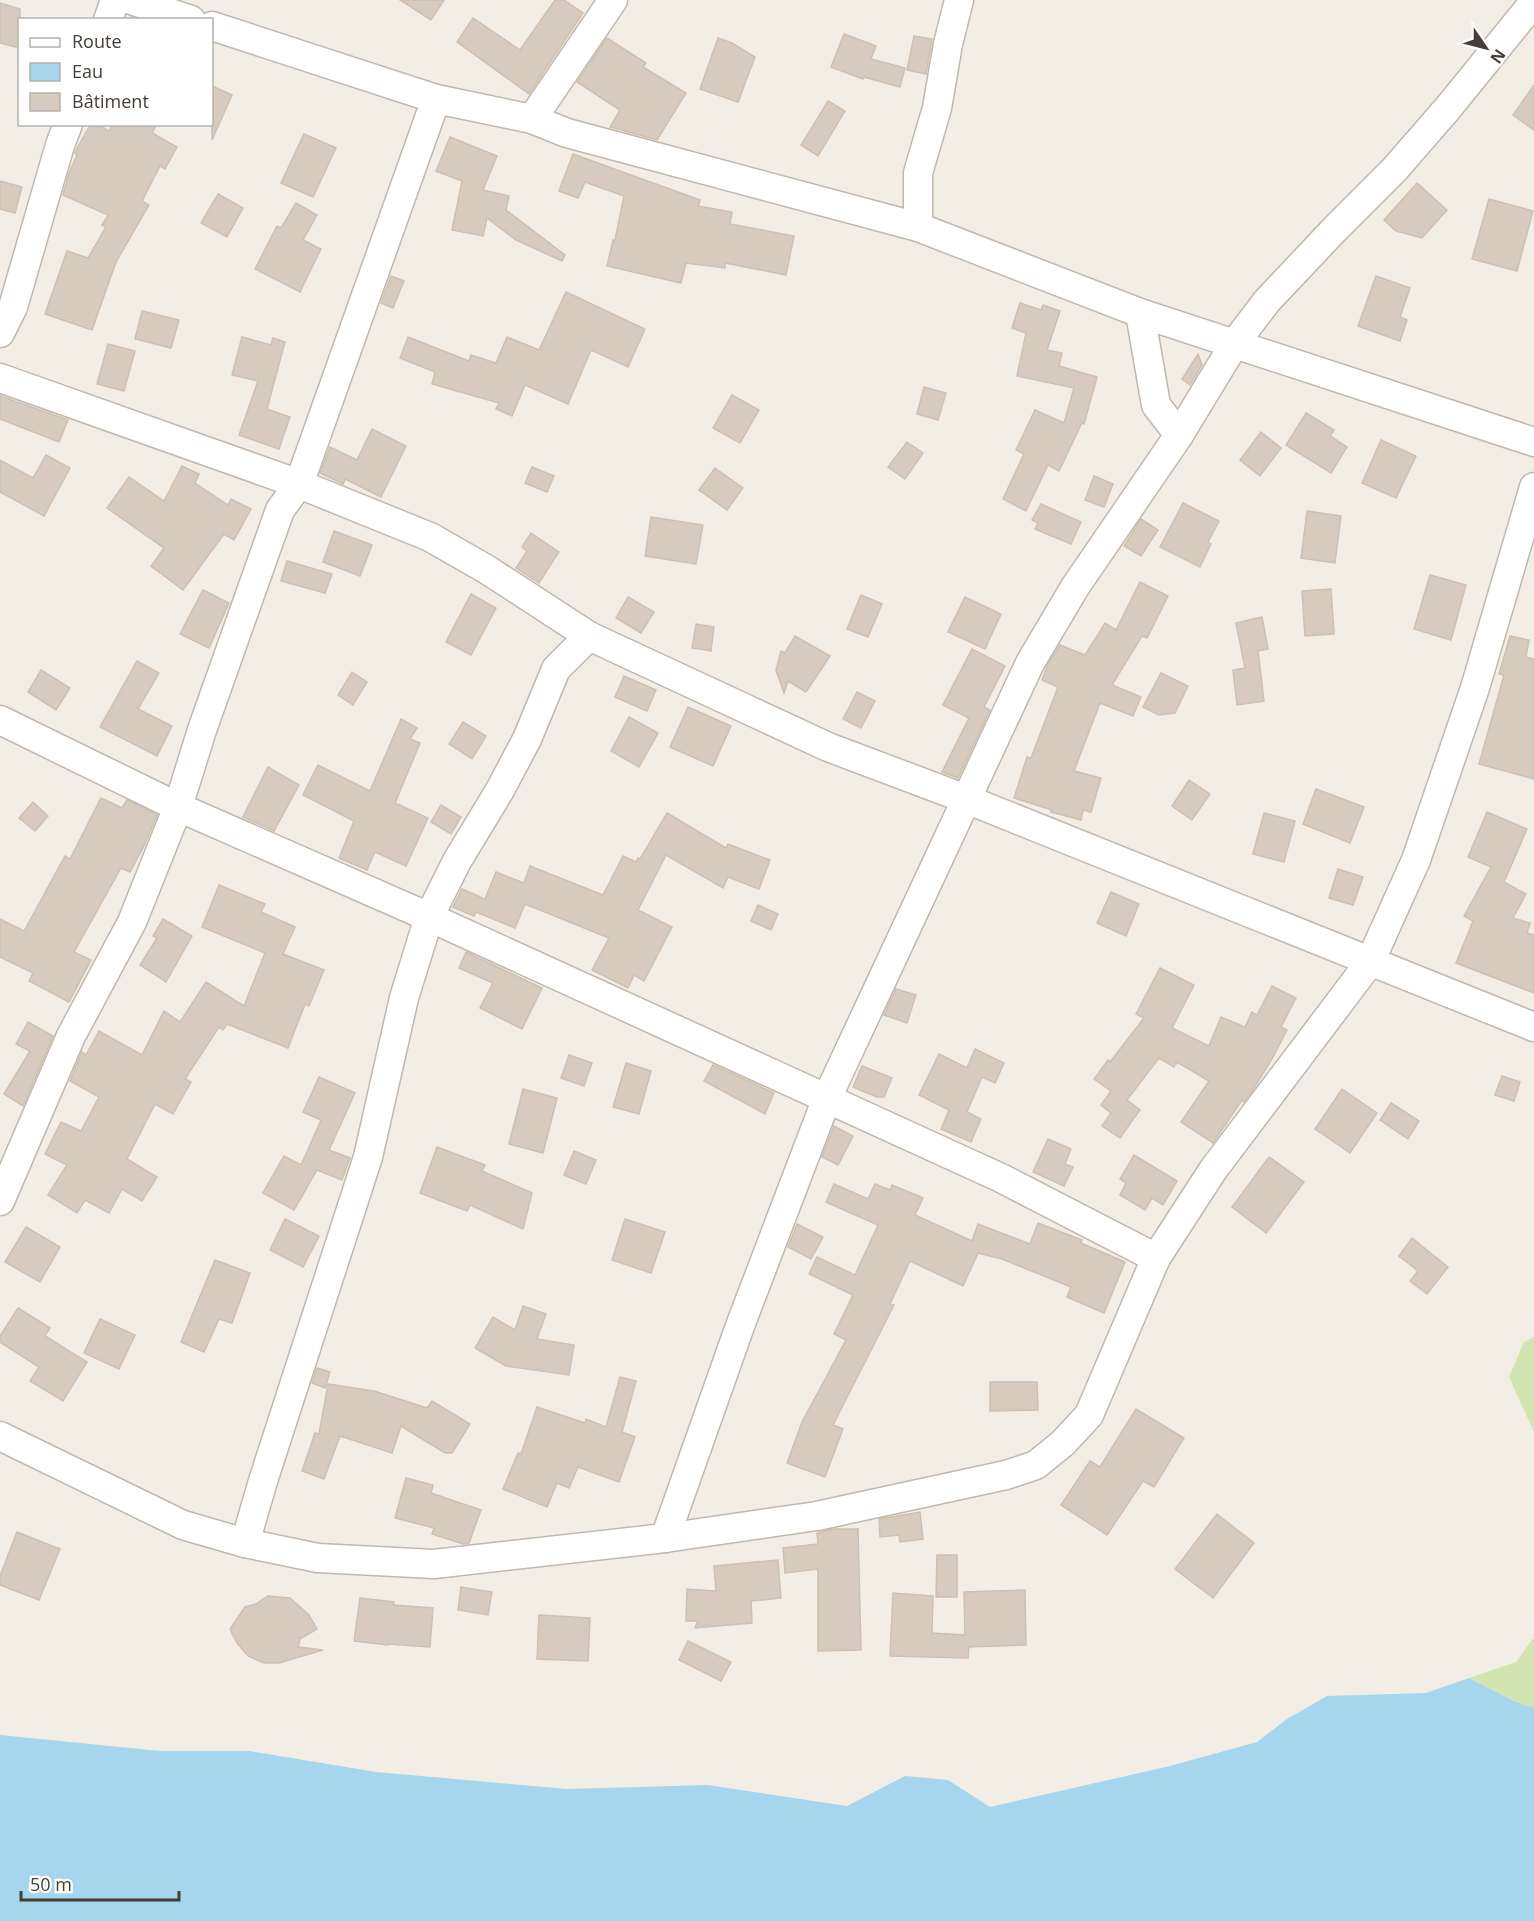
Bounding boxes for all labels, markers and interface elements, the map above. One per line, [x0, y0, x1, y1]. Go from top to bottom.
legend [18, 18, 213, 126]
north arrow [1456, 18, 1516, 78]
text: Route [72, 29, 122, 53]
text: N [1486, 45, 1511, 68]
text: Eau [72, 59, 103, 83]
text: Bâtiment [72, 89, 149, 113]
scale bar [21, 1864, 178, 1902]
text: 50 m [30, 1872, 72, 1896]

